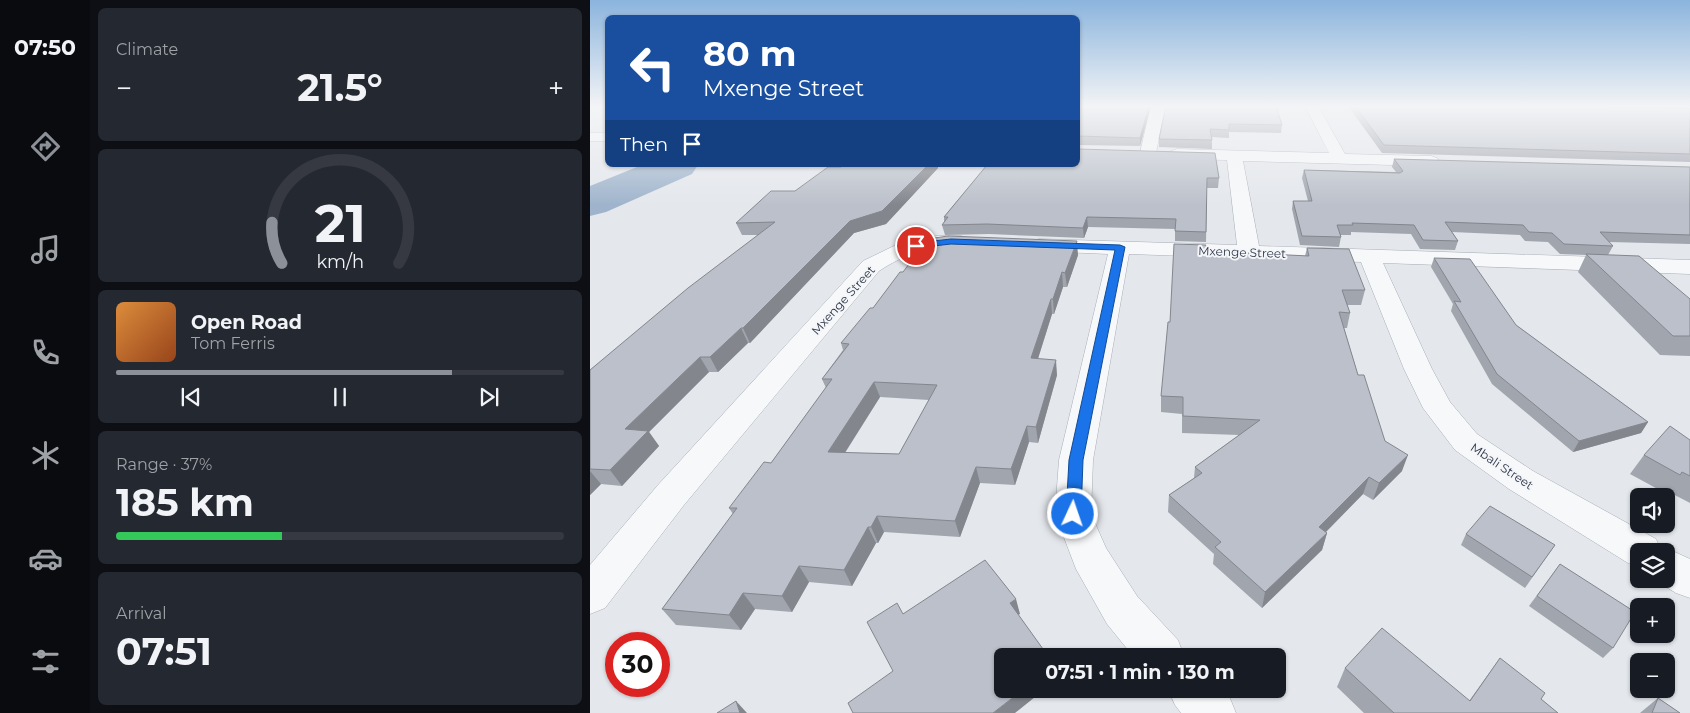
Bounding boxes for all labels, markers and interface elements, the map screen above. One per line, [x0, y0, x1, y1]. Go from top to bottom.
text: 80 m [703, 32, 797, 75]
text: 07:50 [14, 34, 76, 61]
icon: left [620, 35, 685, 100]
text: Climate [116, 40, 178, 59]
text: 21.5° [297, 64, 383, 111]
text: − [116, 71, 132, 105]
text: + [548, 71, 564, 105]
text: Mxenge Street [703, 75, 864, 102]
icon: directions [28, 129, 63, 164]
icon: arrive [678, 130, 706, 158]
text: Then [620, 133, 668, 156]
text: 21 [314, 192, 366, 255]
pin [895, 225, 937, 267]
icon: music [28, 232, 63, 267]
icon: arrive [902, 232, 930, 260]
street label: Mxenge Street [1198, 243, 1286, 261]
text: km/h [316, 251, 364, 272]
street label: Mxenge Street [808, 262, 878, 338]
text: Open Road [191, 311, 302, 334]
text: Tom Ferris [191, 334, 275, 353]
icon: phone [28, 335, 63, 370]
icon: previous [177, 383, 205, 411]
icon: pause [326, 383, 354, 411]
icon: next [475, 383, 503, 411]
icon: climate [28, 438, 63, 473]
street label: Mbali Street [1468, 440, 1536, 493]
text: Range · 37% [116, 455, 212, 474]
text: 185 km [116, 479, 254, 526]
position arrow [1046, 487, 1098, 539]
map controls [1630, 488, 1675, 698]
button: sound [1630, 488, 1675, 533]
icon: car [28, 541, 63, 576]
button: layers [1630, 543, 1675, 588]
button: + [1630, 598, 1675, 643]
text: Arrival [116, 604, 166, 623]
text: 07:51 [116, 628, 212, 675]
speed limit sign: 30 [605, 632, 670, 697]
icon: filters [28, 644, 63, 679]
button: − [1630, 653, 1675, 698]
text: 07:51 · 1 min · 130 m [1045, 661, 1235, 684]

